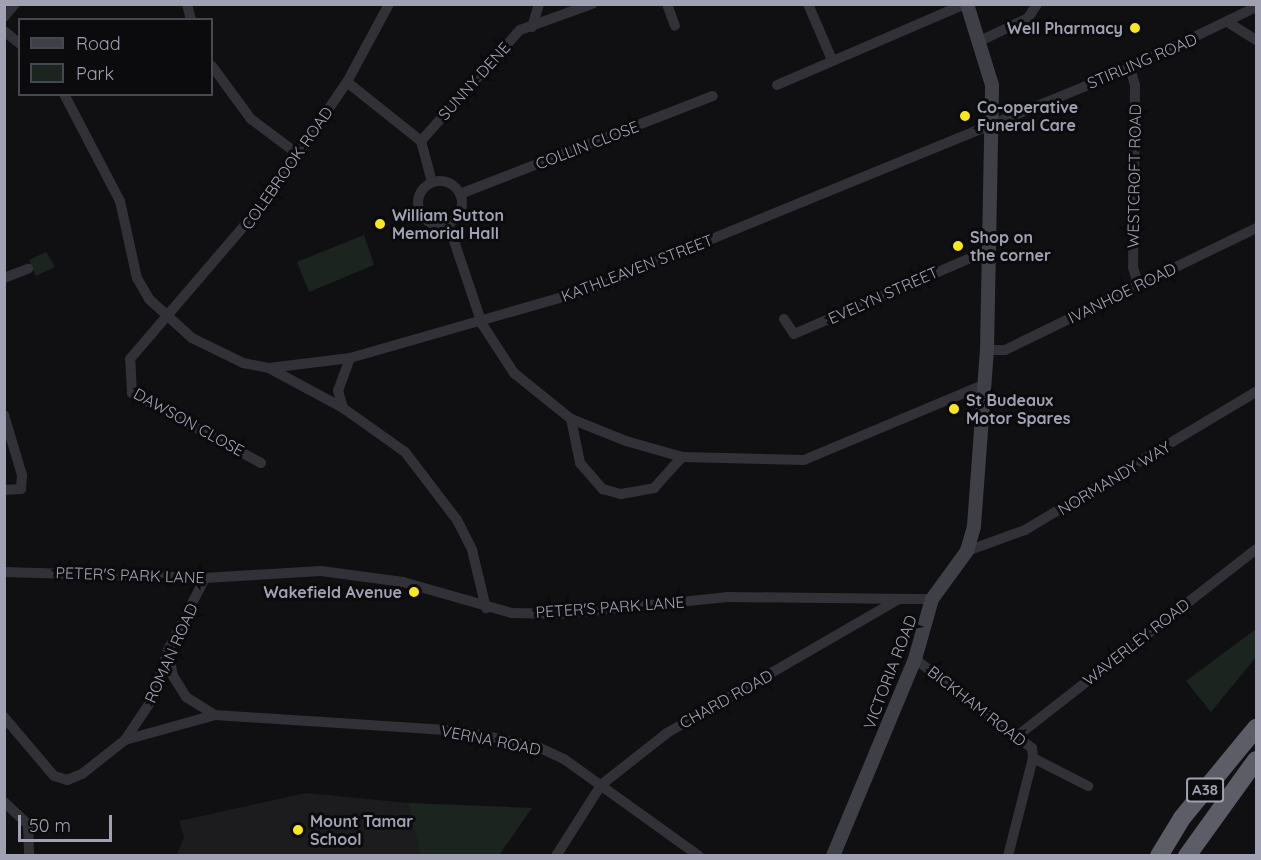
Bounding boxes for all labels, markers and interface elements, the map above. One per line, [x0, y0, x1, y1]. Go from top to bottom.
legend [18, 18, 213, 96]
place label: Well Pharmacy [1007, 18, 1123, 38]
marker: Well Pharmacy [1128, 21, 1142, 35]
street label: STIRLING ROAD [1084, 29, 1200, 93]
text: Road [76, 32, 121, 55]
street label: SUNNY DENE [434, 38, 514, 124]
text: Park [76, 62, 114, 85]
place label: Co-operative Funeral Care [977, 97, 1078, 135]
street label: COLEBROOK ROAD [237, 103, 337, 233]
street label: WESTCROFT ROAD [1123, 104, 1145, 248]
marker: Co-operative Funeral Care [958, 109, 972, 123]
street label: COLLIN CLOSE [533, 117, 641, 173]
place label: William Sutton Memorial Hall [392, 205, 504, 243]
marker: William Sutton Memorial Hall [373, 217, 387, 231]
place label: Shop on the corner [970, 227, 1051, 265]
street label: KATHLEAVEN STREET [558, 230, 716, 306]
marker: Shop on the corner [951, 239, 965, 253]
street label: IVANHOE ROAD [1065, 259, 1179, 327]
street label: EVELYN STREET [825, 262, 941, 328]
street label: DAWSON CLOSE [131, 384, 247, 460]
place label: St Budeaux Motor Spares [966, 390, 1070, 428]
marker: St Budeaux Motor Spares [947, 402, 961, 416]
street label: NORMANDY WAY [1054, 437, 1174, 519]
street label: PETER'S PARK LANE [55, 563, 205, 587]
place label: Wakefield Avenue [263, 582, 402, 602]
marker: Wakefield Avenue [407, 585, 421, 599]
street label: PETER'S PARK LANE [535, 592, 685, 622]
street label: WAVERLEY ROAD [1079, 594, 1193, 690]
street label: ROMAN ROAD [140, 600, 202, 706]
street label: VICTORIA ROAD [859, 612, 921, 732]
street label: BICKHAM ROAD [924, 662, 1030, 750]
street label: CHARD ROAD [676, 666, 776, 732]
street label: VERNA ROAD [439, 721, 543, 759]
road number: A38 [1186, 778, 1224, 802]
scale bar [21, 803, 116, 841]
place label: Mount Tamar School [310, 811, 413, 849]
text: 50 m [29, 814, 71, 837]
marker: Mount Tamar School [291, 823, 305, 837]

